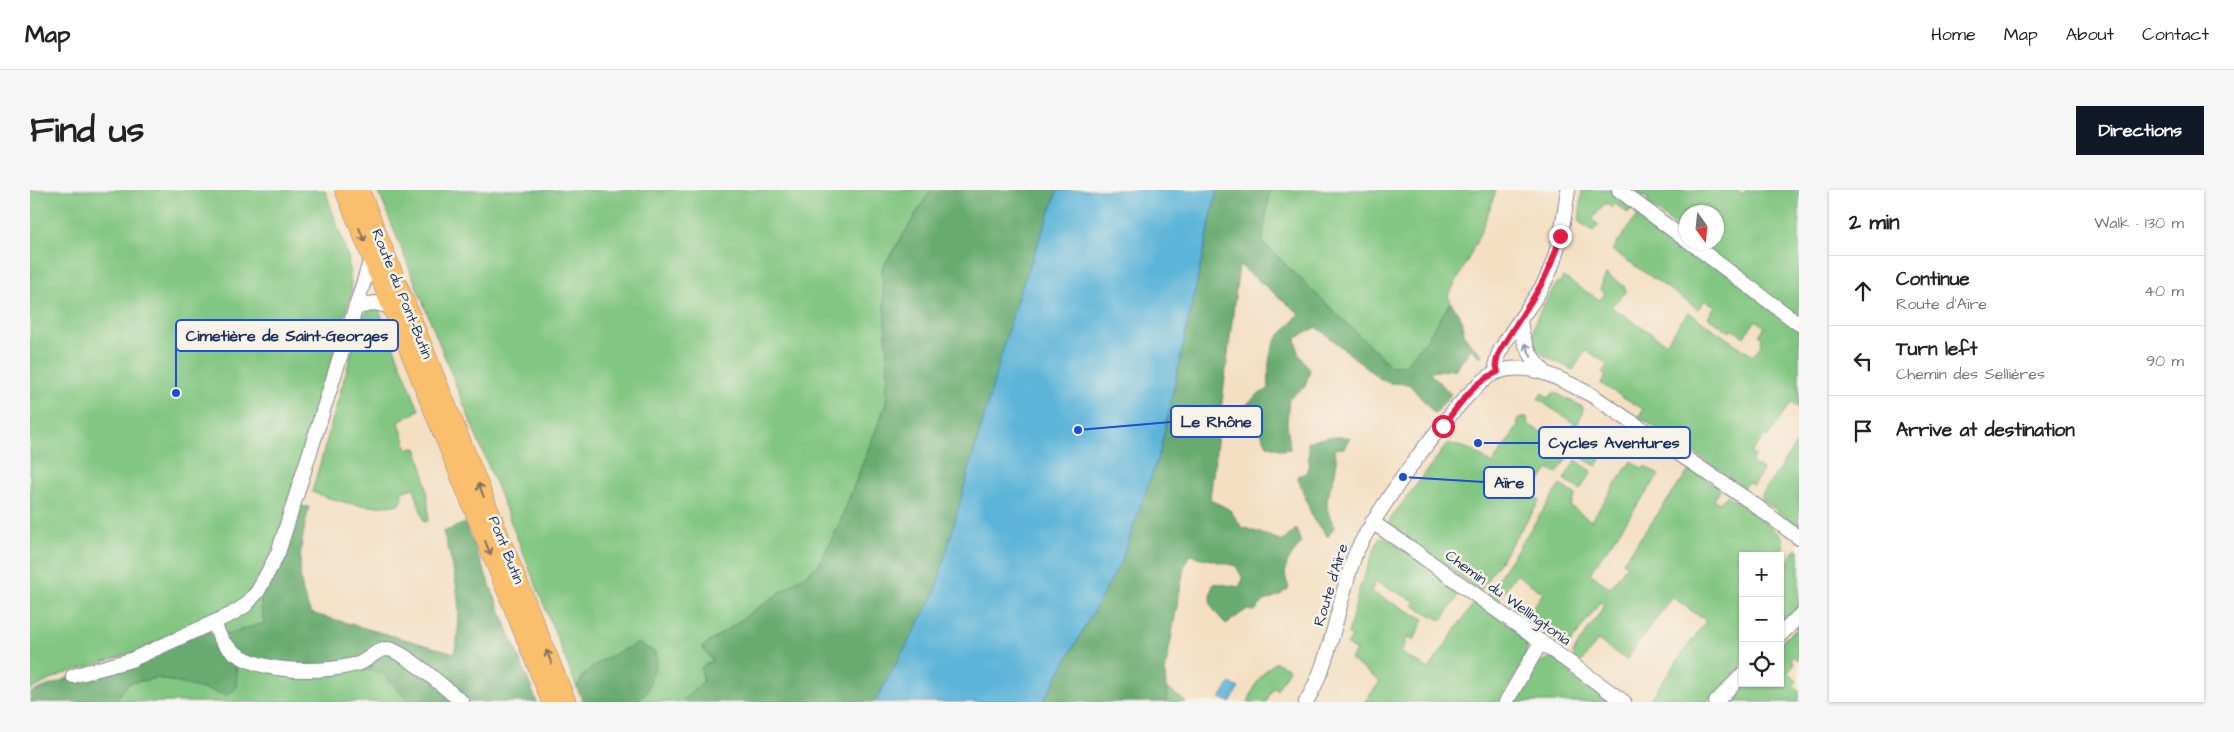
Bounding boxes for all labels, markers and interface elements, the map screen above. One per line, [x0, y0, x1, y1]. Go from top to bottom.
text: Map [25, 18, 70, 52]
text: Home [1931, 22, 1976, 47]
text: Map [2004, 22, 2038, 47]
text: About [2066, 22, 2114, 47]
text: Contact [2142, 22, 2209, 47]
text: Find us [30, 106, 144, 155]
button: Directions [2076, 106, 2204, 155]
north arrow [1679, 205, 1724, 250]
text: 2 min [1849, 208, 1899, 237]
text: Walk · 130 m [2094, 212, 2184, 234]
route end [1549, 225, 1572, 248]
street label: Route du Pont-Butin [366, 226, 438, 363]
one-way arrow [358, 227, 367, 242]
text: Continue [1896, 266, 1970, 293]
icon: ahead [1849, 277, 1877, 305]
text: 40 m [2144, 280, 2184, 302]
text: Route d'Aïre [1896, 293, 1987, 315]
callout: Cimetière de Saint-Georges [176, 320, 398, 351]
text: Cimetière de Saint-Georges [186, 325, 388, 349]
text: Turn left [1896, 336, 1977, 363]
one-way arrow [1523, 342, 1533, 357]
icon: left [1849, 347, 1877, 375]
text: 90 m [2146, 350, 2184, 372]
text: Chemin des Sellières [1896, 363, 2045, 385]
callout: Le Rhône [1171, 406, 1262, 437]
text: Le Rhône [1180, 411, 1252, 433]
route start [1432, 415, 1455, 438]
icon: arrive [1849, 417, 1877, 445]
text: Arrive at destination [1896, 417, 2075, 444]
callout: Cycles Aventures [1539, 427, 1690, 458]
text: Cycles Aventures [1548, 432, 1680, 455]
callout: Aïre [1484, 467, 1534, 498]
text: Aïre [1494, 472, 1524, 494]
one-way arrow [476, 483, 486, 498]
street label: Pont Butin [483, 513, 529, 588]
one-way arrow [484, 540, 493, 555]
street label: Route d'Aïre [1308, 541, 1354, 629]
street label: Chemin du Wellingtonia [1440, 545, 1576, 652]
map controls [1739, 552, 1784, 687]
button: + [1739, 552, 1784, 597]
button: − [1739, 597, 1784, 642]
button: locate [1739, 642, 1784, 687]
one-way arrow [543, 650, 553, 665]

